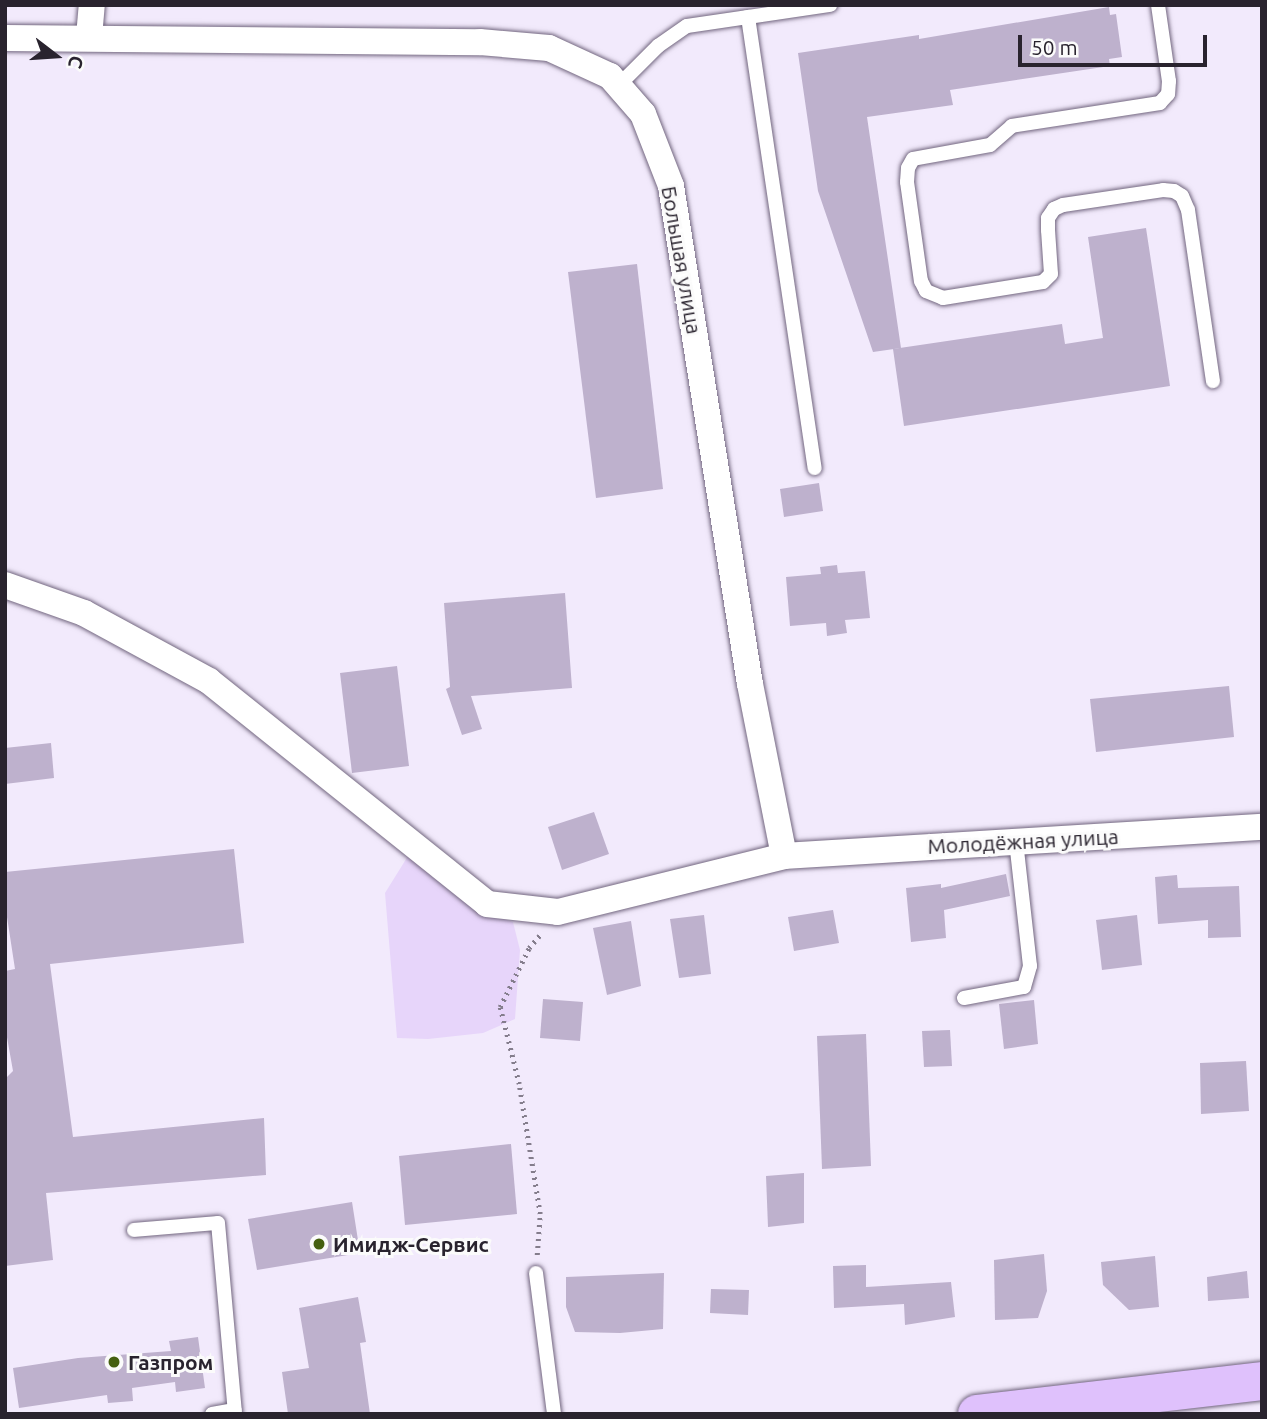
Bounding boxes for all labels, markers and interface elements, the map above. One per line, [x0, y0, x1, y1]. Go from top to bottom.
north arrow [21, 21, 91, 91]
scale bar [1022, 21, 1211, 65]
text: 50 m [1031, 35, 1078, 59]
text: С [64, 53, 88, 71]
street label: Большая улица [657, 184, 707, 336]
street label: Молодёжная улица [927, 823, 1119, 859]
place label: Имидж-Сервис [333, 1231, 489, 1257]
marker: Имидж-Сервис [311, 1236, 327, 1252]
place label: Газпром [128, 1349, 213, 1375]
marker: Газпром [106, 1354, 122, 1370]

